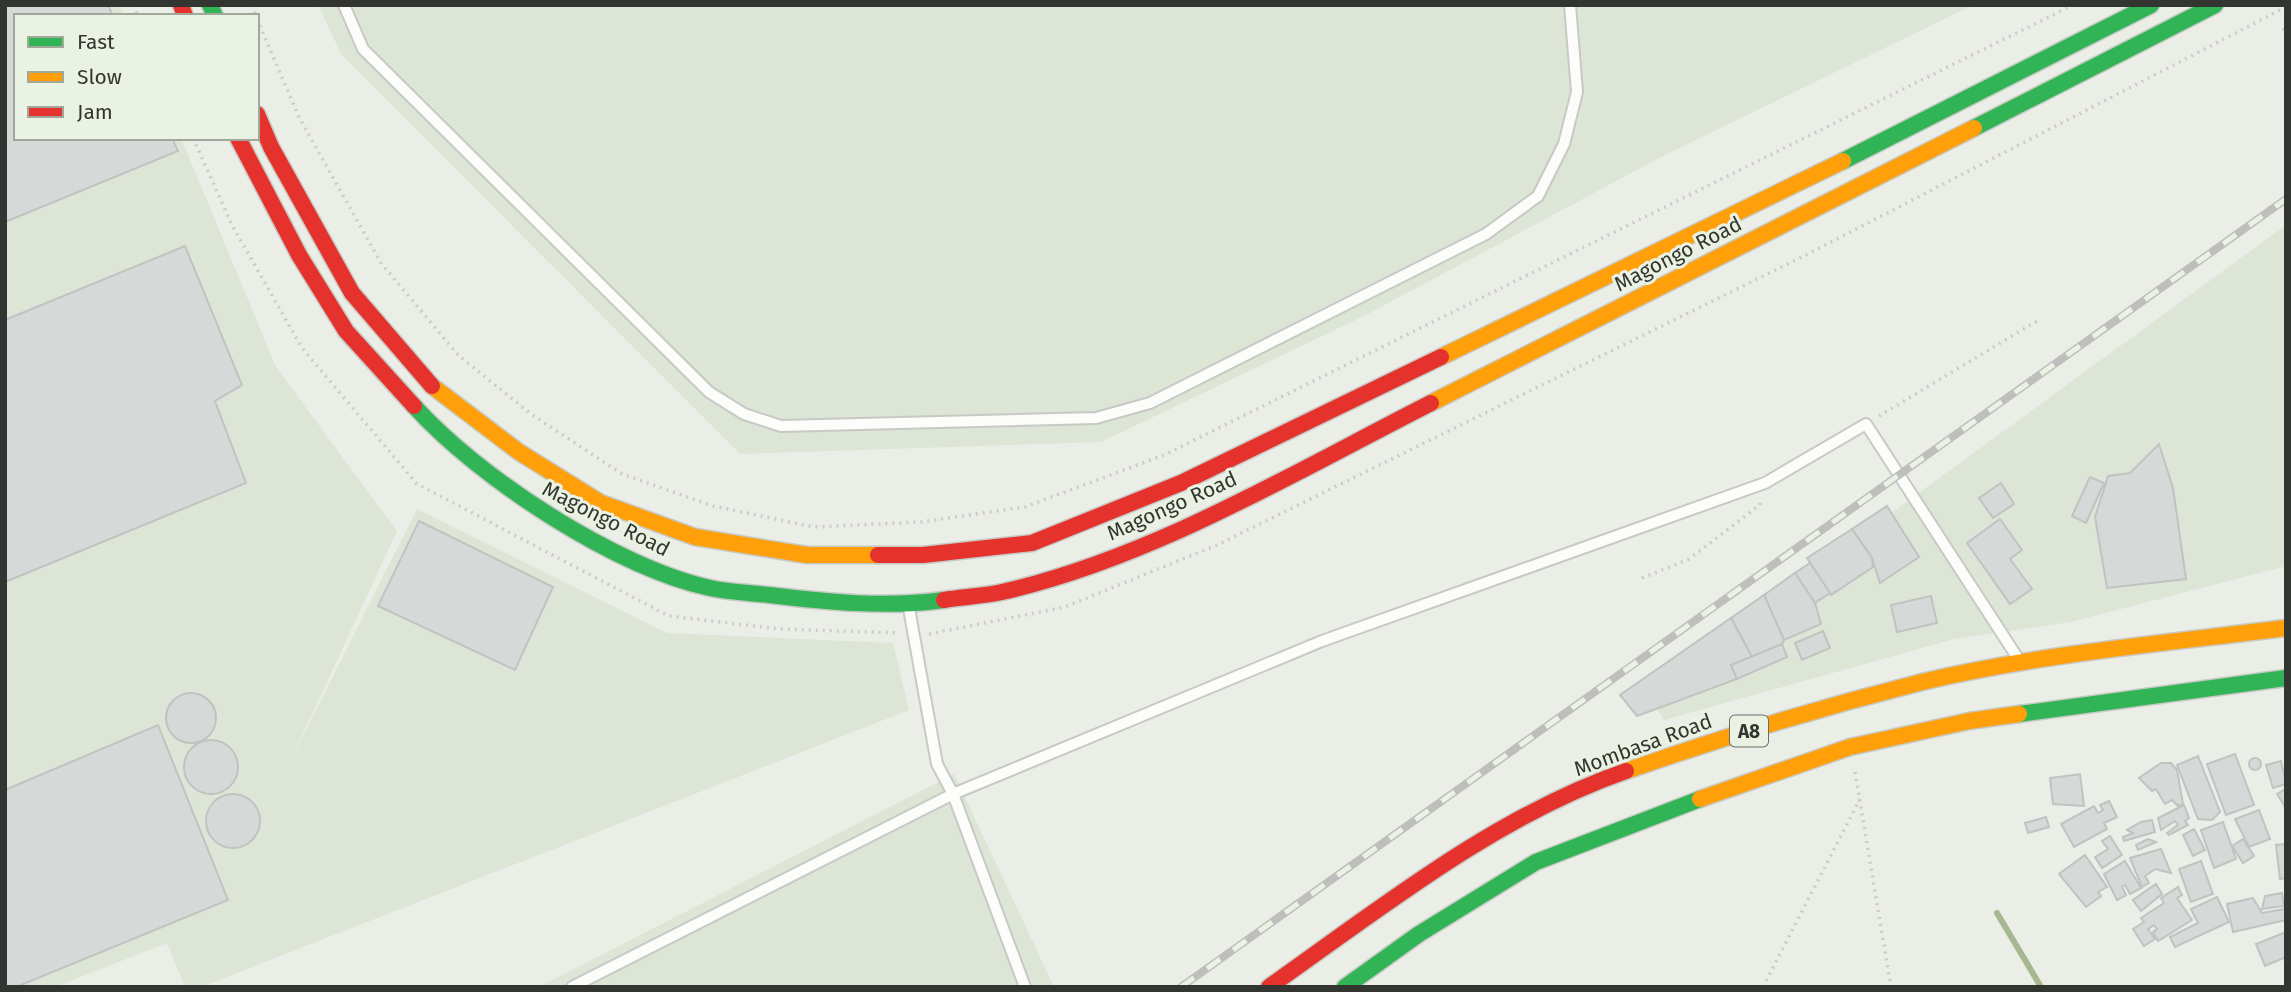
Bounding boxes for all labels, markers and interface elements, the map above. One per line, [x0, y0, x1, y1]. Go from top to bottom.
legend [14, 14, 259, 140]
text: Fast [77, 29, 115, 55]
text: Slow [77, 64, 122, 90]
text: Jam [77, 99, 113, 125]
street label: Magongo Road [1610, 211, 1746, 297]
street label: Magongo Road [1103, 466, 1241, 546]
street label: Magongo Road [538, 476, 674, 562]
street label: Mombasa Road [1570, 708, 1716, 782]
road number: A8 [1730, 716, 1768, 746]

